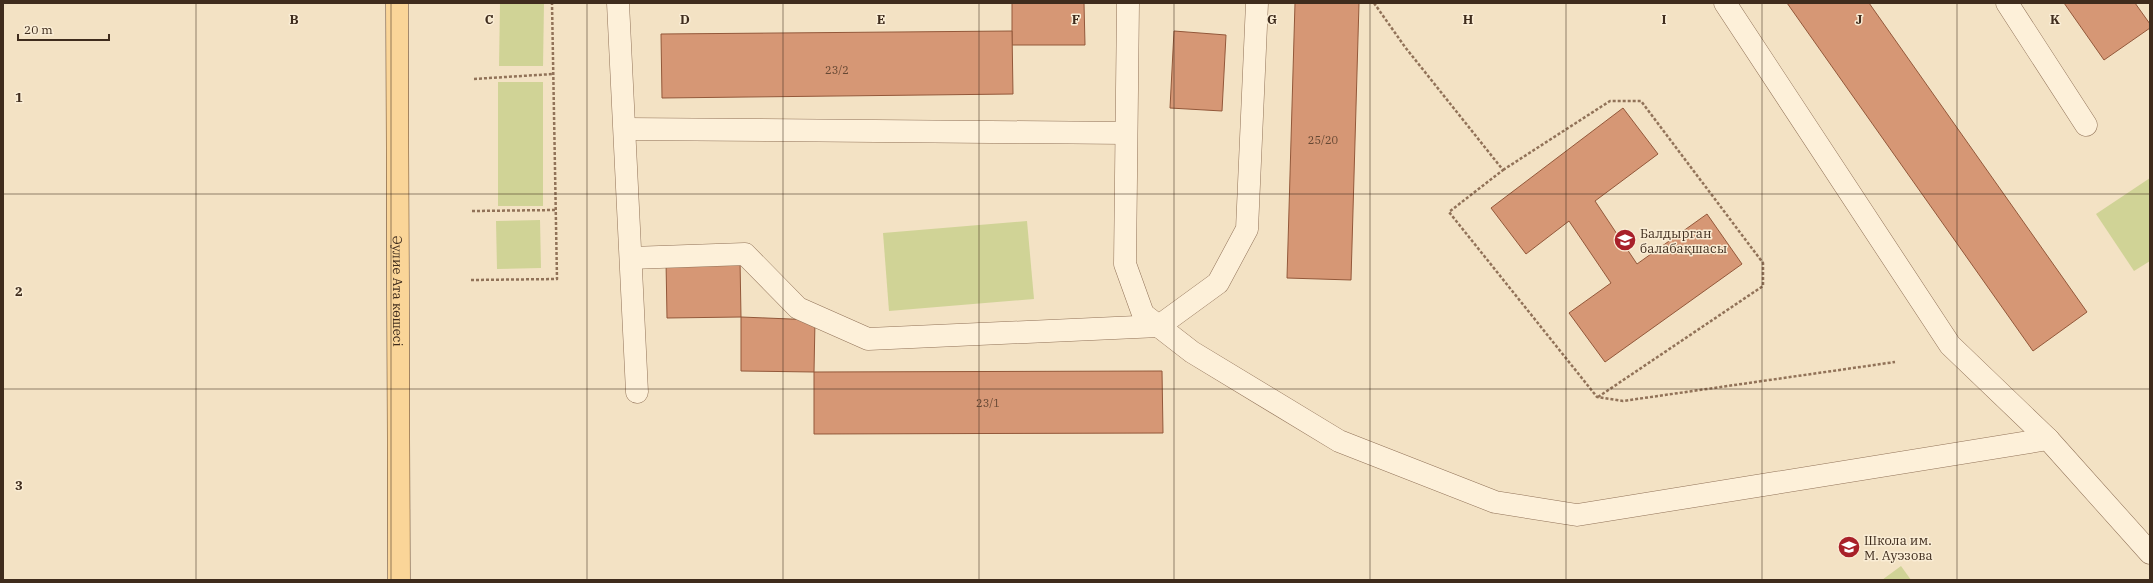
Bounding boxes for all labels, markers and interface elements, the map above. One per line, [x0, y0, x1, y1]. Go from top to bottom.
text: B [289, 11, 299, 28]
text: C [485, 11, 494, 28]
text: D [680, 11, 690, 28]
text: E [877, 11, 885, 28]
text: F [1072, 11, 1080, 28]
text: G [1267, 11, 1277, 28]
text: H [1463, 11, 1474, 28]
text: I [1662, 11, 1667, 28]
text: J [1856, 11, 1863, 28]
text: K [2050, 11, 2060, 28]
scale bar [18, 16, 109, 42]
text: 20 m [24, 22, 53, 37]
house number: 23/2 [825, 63, 849, 77]
text: 1 [15, 89, 23, 106]
house number: 25/20 [1308, 133, 1339, 147]
place label: Балдырган балабақшасы [1640, 225, 1727, 257]
school or university icon: Балдырган балабақшасы [1612, 227, 1638, 253]
street label: Әулие Ата көшесі [389, 235, 407, 347]
text: 2 [15, 283, 23, 300]
house number: 23/1 [976, 396, 1000, 410]
text: 3 [15, 477, 23, 494]
place label: Школа им. М. Ауэзова [1864, 532, 1933, 564]
school or university icon: Школа им. М. Ауэзова [1836, 534, 1862, 560]

